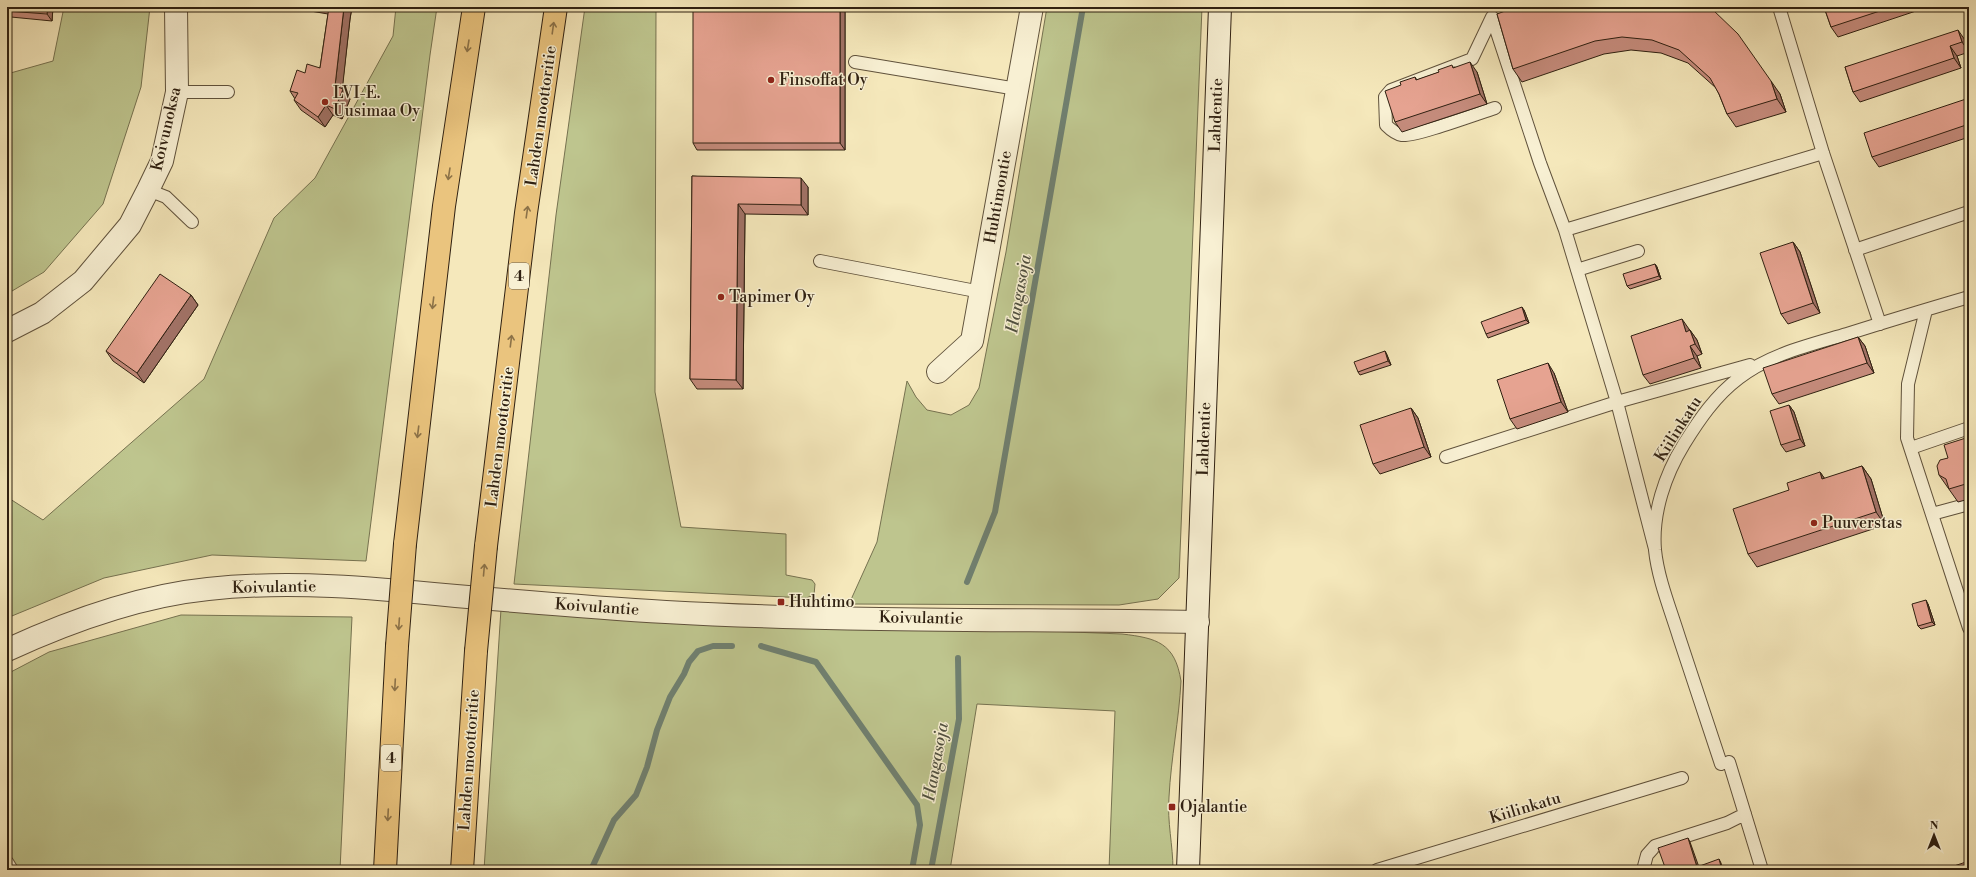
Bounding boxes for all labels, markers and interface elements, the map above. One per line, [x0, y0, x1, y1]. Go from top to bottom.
one-way arrow [550, 21, 558, 34]
one-way arrow [464, 39, 472, 52]
street label: Lahden moottoritie [521, 45, 561, 187]
place label: Finsoffat Oy [779, 70, 868, 90]
marker: Finsoffat Oy [766, 75, 776, 85]
street label: Lahdentie [1205, 78, 1227, 152]
place label: LVI-E. Uusimaa Oy [333, 83, 420, 121]
street label: Koivunoksa [147, 84, 186, 173]
marker: LVI-E. Uusimaa Oy [320, 97, 330, 107]
street label: Huhtimontie [980, 149, 1016, 245]
one-way arrow [445, 167, 453, 180]
one-way arrow [523, 206, 531, 219]
water label: Hangasoja [1001, 252, 1037, 336]
road number: 4 [509, 263, 529, 289]
place label: Tapimer Oy [729, 287, 815, 307]
marker: Tapimer Oy [716, 292, 726, 302]
one-way arrow [429, 296, 437, 309]
one-way arrow [507, 335, 515, 348]
street label: Lahden moottoritie [481, 366, 519, 508]
street label: Kiilinkatu [1650, 393, 1706, 465]
street label: Lahdentie [1193, 402, 1215, 476]
one-way arrow [414, 425, 422, 438]
place label: Puuverstas [1822, 513, 1902, 533]
marker: Puuverstas [1809, 518, 1819, 528]
one-way arrow [480, 564, 488, 577]
street label: Koivulantie [232, 576, 316, 598]
place label: Huhtimo [789, 592, 854, 612]
street label: Koivulantie [554, 594, 640, 620]
marker: Huhtimo [776, 597, 786, 607]
street label: Koivulantie [879, 607, 963, 629]
one-way arrow [395, 617, 402, 630]
one-way arrow [391, 678, 399, 691]
street label: Lahden moottoritie [454, 689, 484, 831]
water label: Hangasoja [918, 720, 954, 804]
road number: 4 [381, 745, 401, 771]
street label: Kiilinkatu [1487, 788, 1563, 828]
place label: Ojalantie [1180, 797, 1247, 817]
marker: Ojalantie [1167, 802, 1177, 812]
one-way arrow [384, 808, 392, 821]
north arrow [1914, 815, 1954, 855]
text: N [1930, 819, 1939, 833]

